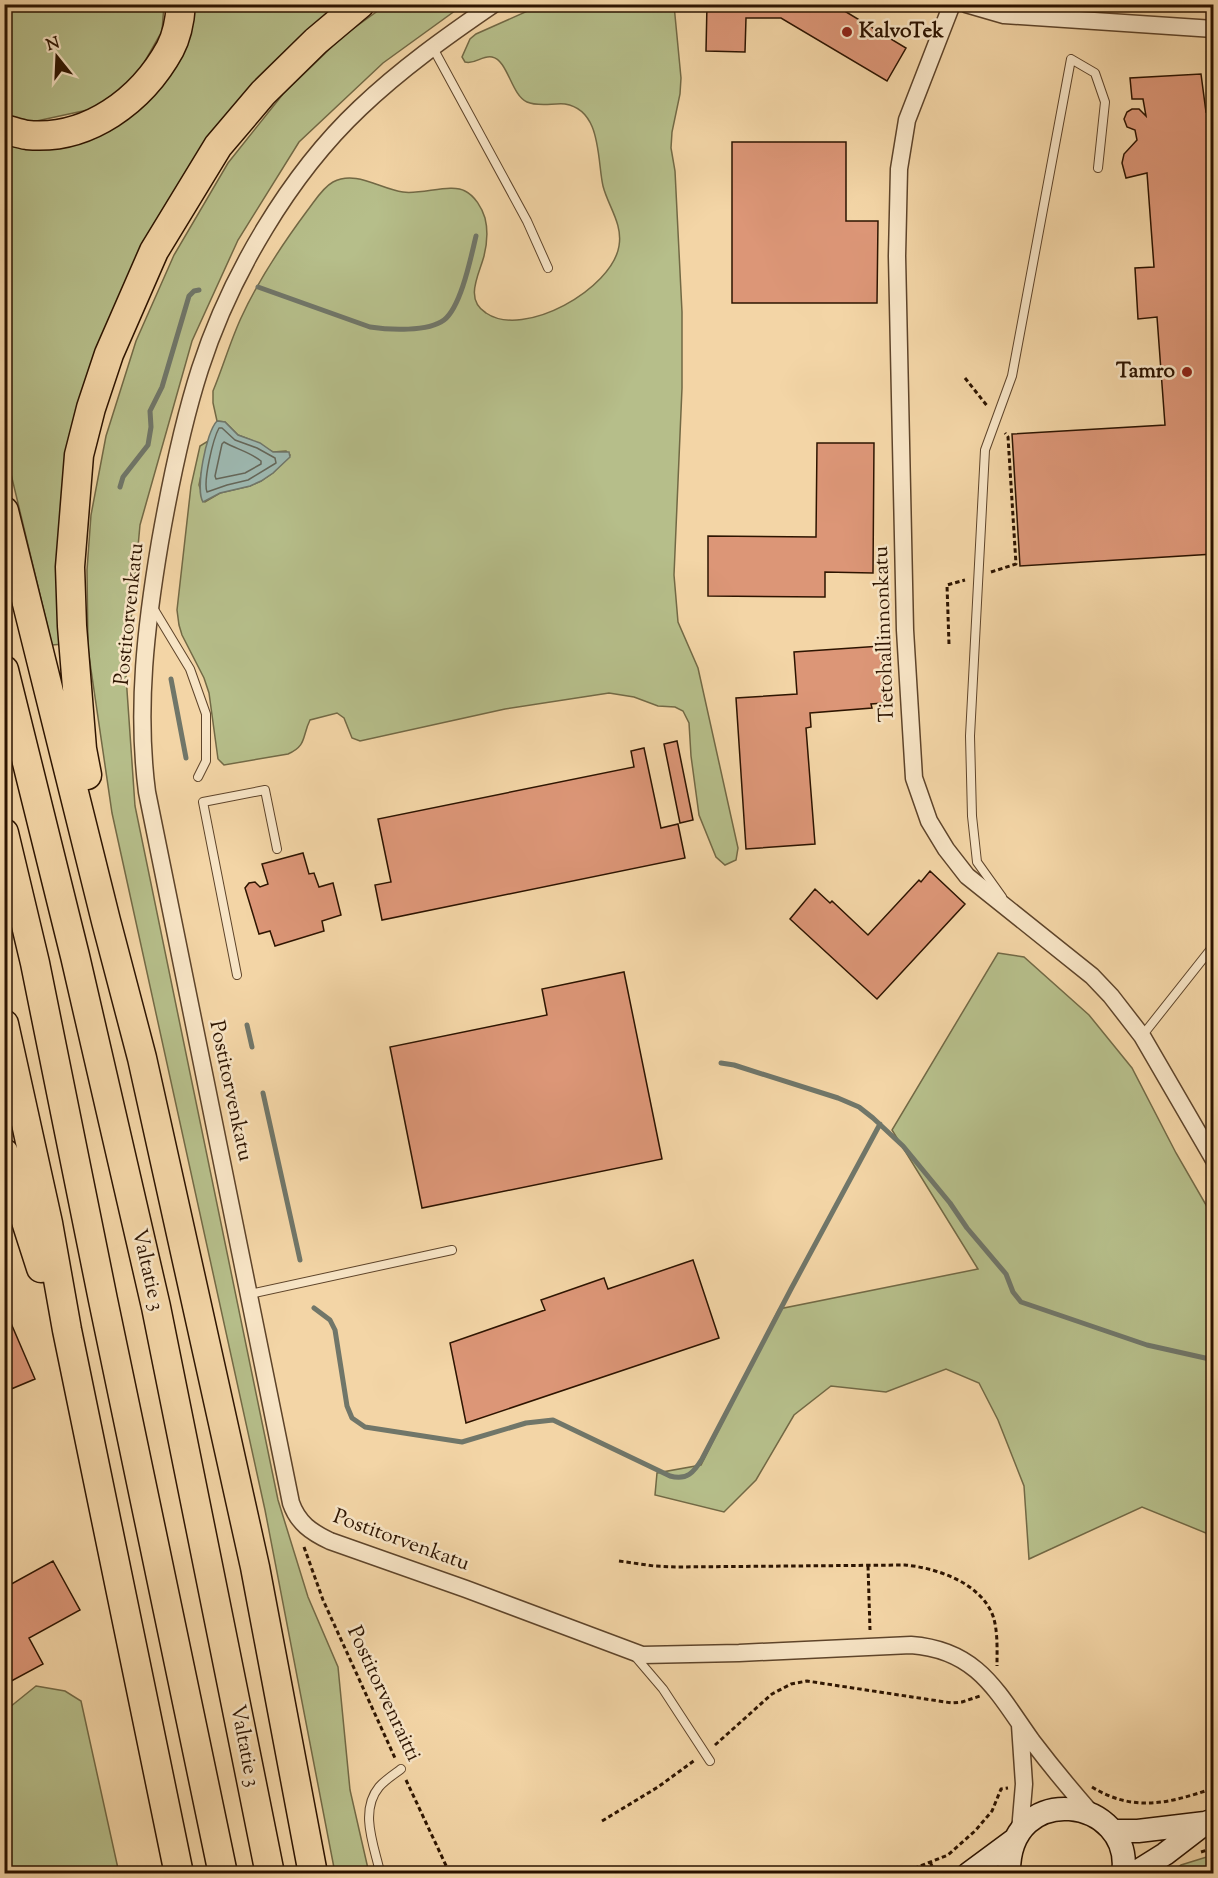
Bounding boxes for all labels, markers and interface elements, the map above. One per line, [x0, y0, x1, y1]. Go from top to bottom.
place label: KalvoTek [859, 17, 944, 47]
marker: KalvoTek [840, 25, 854, 39]
north arrow [27, 27, 87, 87]
text: N [44, 32, 63, 58]
place label: Tamro [1116, 357, 1176, 387]
marker: Tamro [1180, 365, 1194, 379]
street label: Postitorvenkatu [108, 541, 152, 687]
street label: Tietohallinnonkatu [867, 545, 903, 723]
street label: Postitorvenkatu [200, 1018, 260, 1164]
street label: Valtatie 3 [123, 1226, 171, 1314]
street label: Postitorvenkatu [329, 1502, 473, 1580]
street label: Postitorvenraitti [338, 1621, 428, 1767]
street label: Valtatie 3 [221, 1702, 267, 1790]

